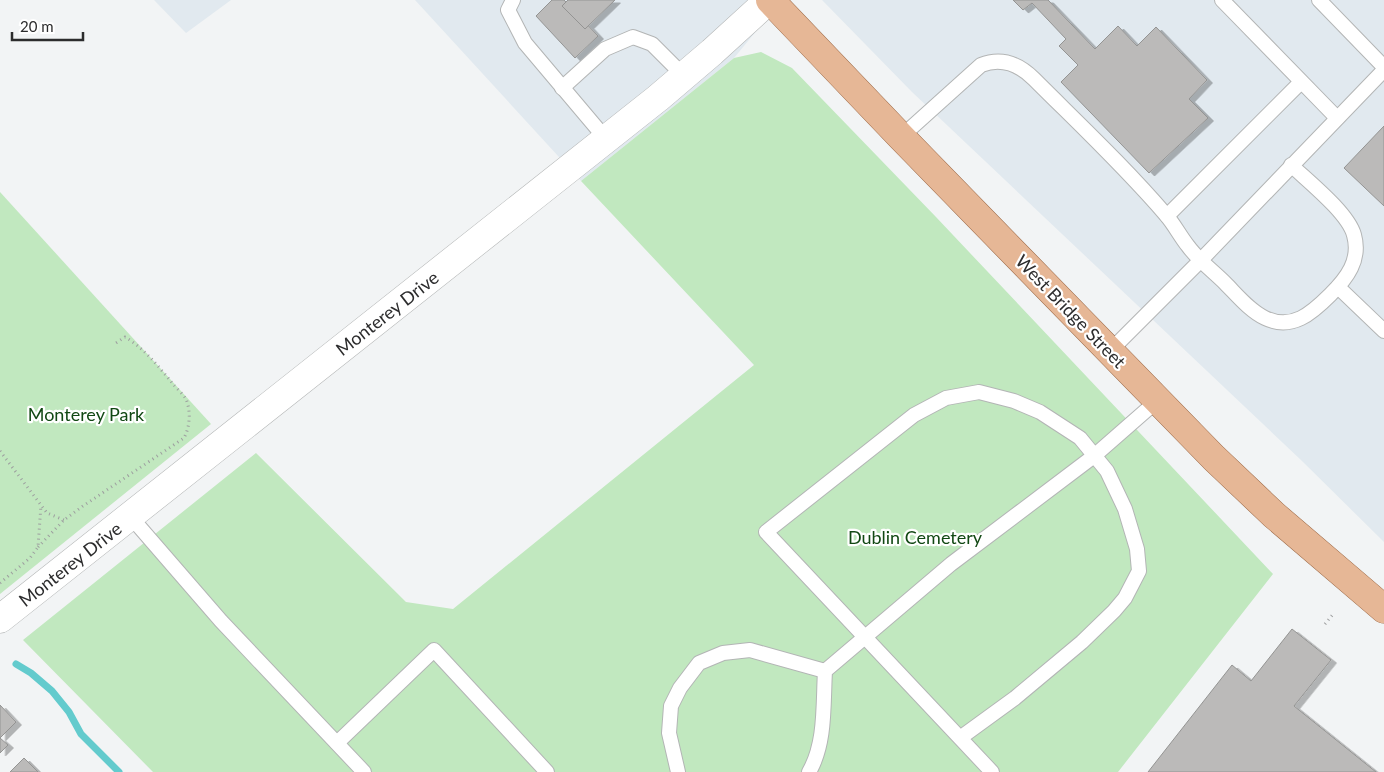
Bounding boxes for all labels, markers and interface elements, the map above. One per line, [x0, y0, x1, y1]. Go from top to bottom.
scale bar [12, 10, 84, 42]
text: 20 m [20, 17, 54, 35]
street label: West Bridge Street [1011, 250, 1131, 373]
street label: Monterey Drive [331, 266, 443, 360]
park label: Monterey Park [28, 403, 145, 425]
street label: Monterey Drive [14, 517, 126, 611]
park label: Dublin Cemetery [848, 526, 983, 548]

